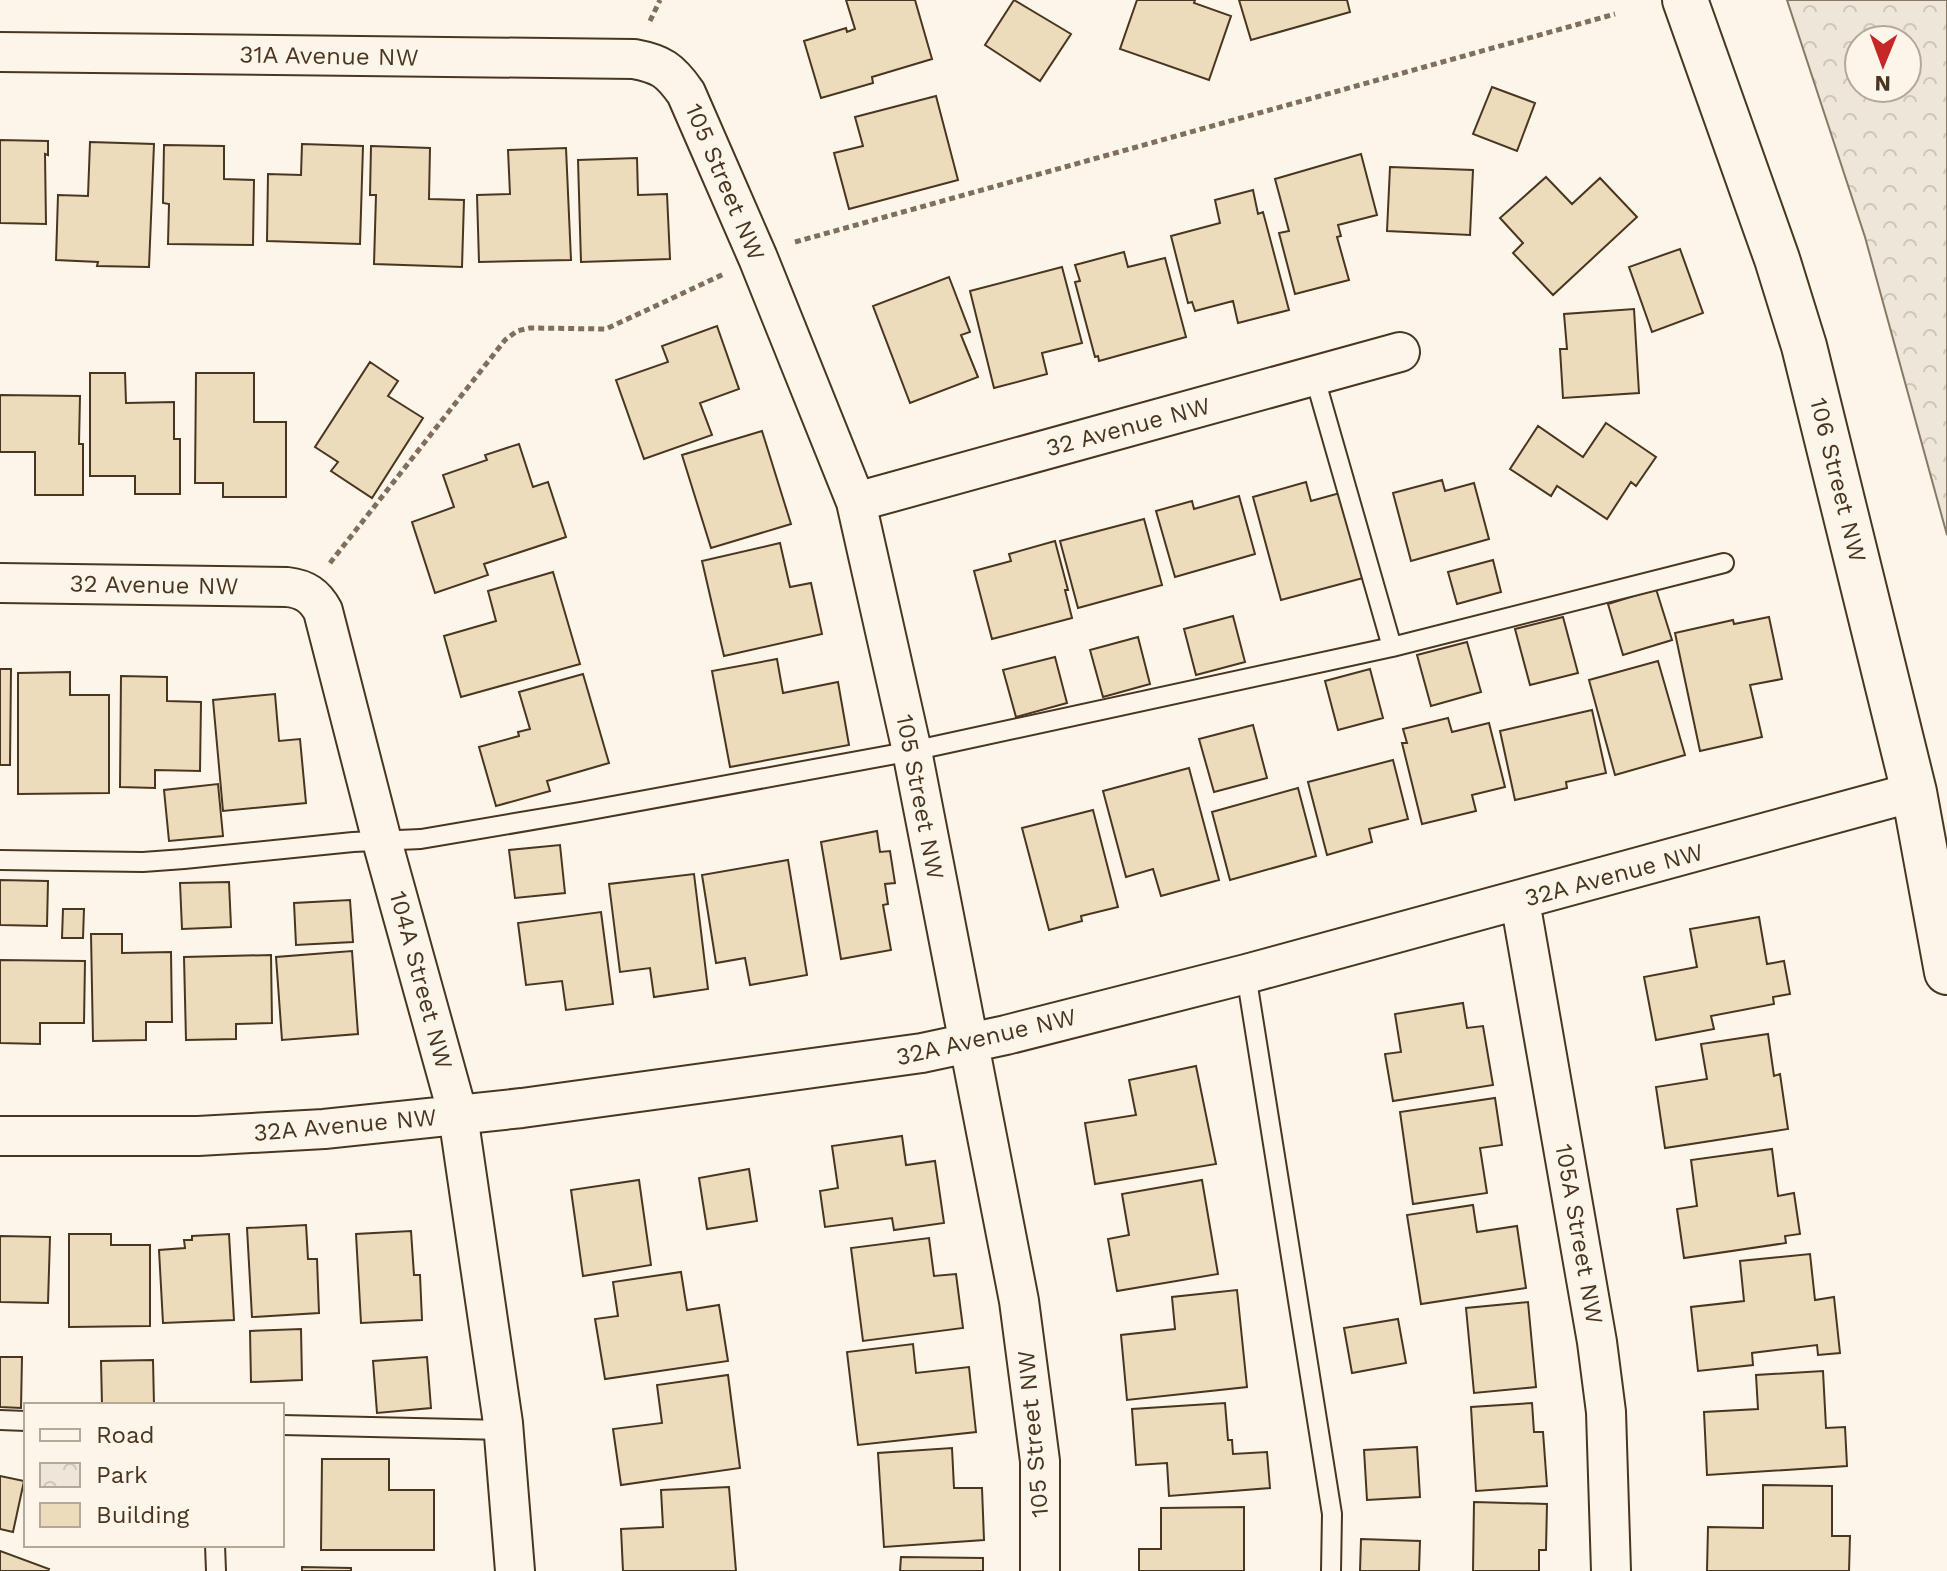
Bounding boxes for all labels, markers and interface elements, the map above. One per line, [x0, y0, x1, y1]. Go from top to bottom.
north arrow [1843, 24, 1923, 104]
street label: 31A Avenue NW [239, 40, 419, 72]
text: N [1874, 71, 1891, 96]
street label: 105 Street NW [679, 99, 771, 265]
street label: 32 Avenue NW [1043, 392, 1213, 462]
street label: 106 Street NW [1804, 395, 1872, 565]
street label: 32 Avenue NW [69, 570, 239, 600]
street label: 105 Street NW [890, 712, 950, 882]
street label: 32A Avenue NW [1522, 838, 1706, 912]
street label: 104A Street NW [384, 888, 458, 1072]
street label: 32A Avenue NW [893, 1003, 1079, 1071]
street label: 32A Avenue NW [252, 1103, 438, 1147]
street label: 105A Street NW [1549, 1142, 1609, 1326]
street label: 105 Street NW [1012, 1349, 1054, 1519]
legend [24, 1403, 284, 1547]
text: Road [96, 1421, 155, 1449]
text: Park [96, 1461, 148, 1489]
text: Building [96, 1501, 189, 1529]

